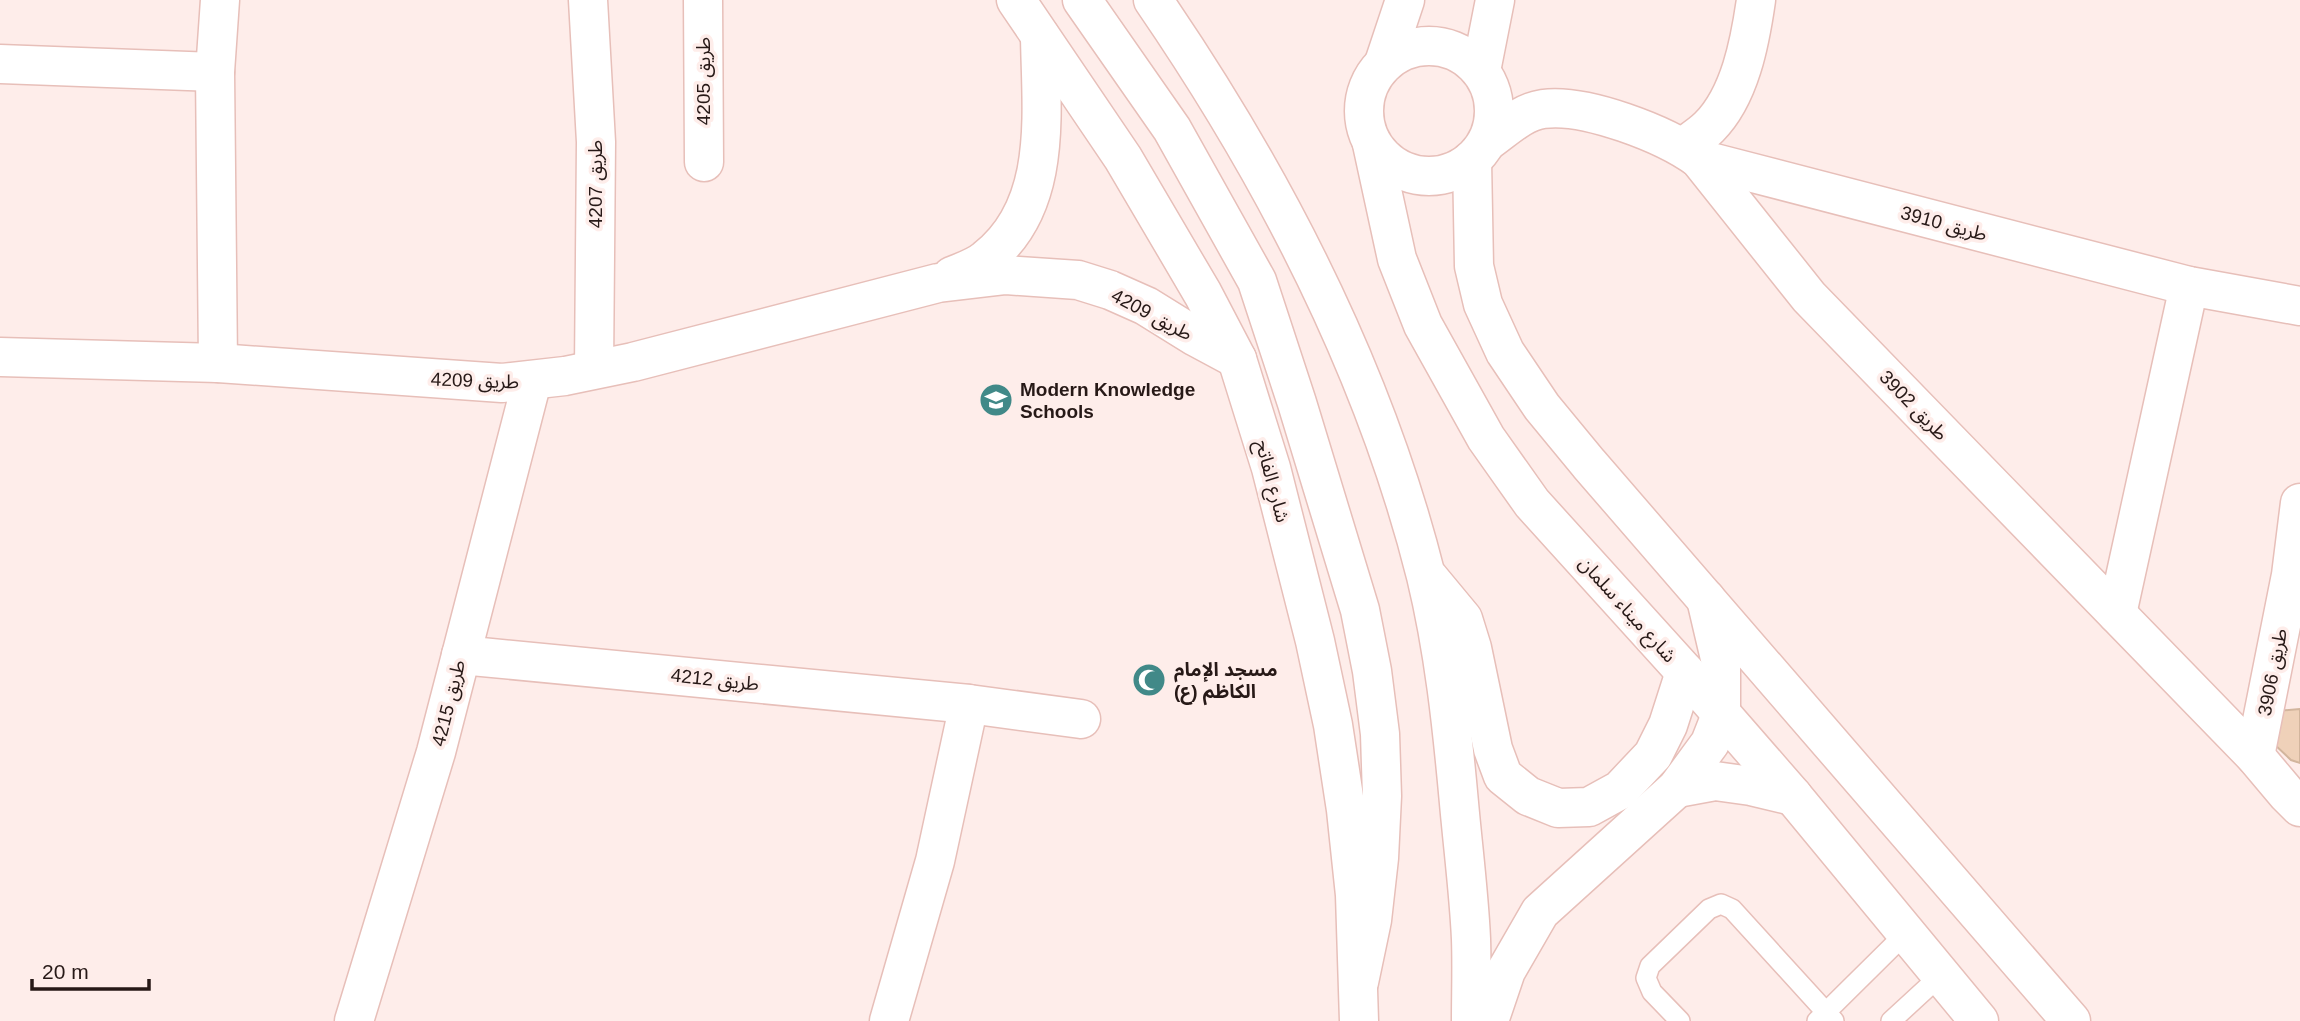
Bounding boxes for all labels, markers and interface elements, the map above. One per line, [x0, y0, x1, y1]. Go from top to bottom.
street label: طريق 4205 [693, 37, 715, 125]
street label: طريق 4207 [585, 140, 607, 228]
street label: طريق 3910 [1898, 202, 1989, 246]
street label: طريق 4209 [1107, 284, 1196, 345]
street label: طريق 3902 [1875, 366, 1952, 445]
street label: طريق 4209 [430, 368, 520, 394]
place label: Modern Knowledge Schools [1020, 379, 1195, 422]
school or university icon: Modern Knowledge Schools [977, 381, 1015, 419]
street label: شارع الفاتح [1248, 437, 1294, 526]
street label: شارع ميناء سلمان [1573, 552, 1680, 668]
street label: طريق 3906 [2254, 627, 2292, 718]
street label: طريق 4215 [428, 658, 470, 749]
place label: مسجد الإمام الكاظم (ع) [1174, 659, 1278, 706]
mosque icon: مسجد الإمام الكاظم (ع) [1130, 661, 1168, 699]
street label: طريق 4212 [670, 664, 760, 696]
scale bar [32, 948, 149, 992]
text: 20 m [42, 960, 89, 983]

